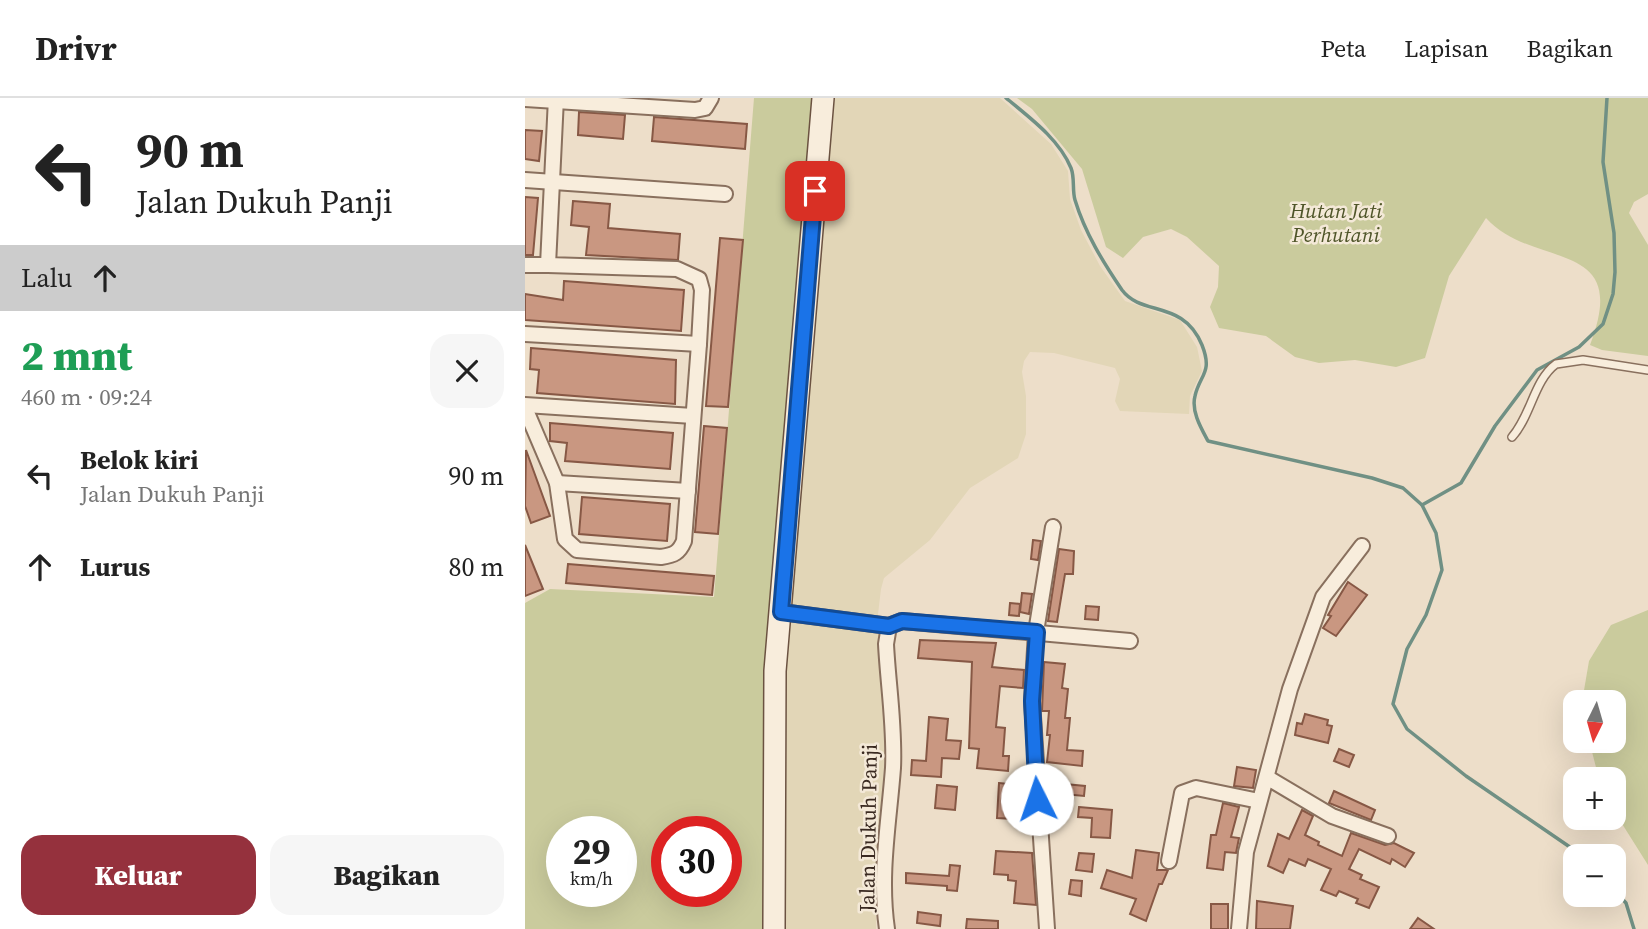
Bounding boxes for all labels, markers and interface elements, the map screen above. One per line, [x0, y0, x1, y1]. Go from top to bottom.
text: Drivr [35, 26, 117, 71]
text: Peta [1320, 32, 1366, 65]
text: Lapisan [1404, 32, 1489, 65]
text: Bagikan [1527, 32, 1613, 65]
text: 90 m [136, 116, 244, 183]
icon: left [21, 126, 112, 217]
pin [785, 161, 845, 221]
icon: arrive [796, 172, 834, 210]
text: Jalan Dukuh Panji [136, 180, 393, 224]
park label: Hutan Jati Perhutani [1289, 196, 1383, 249]
icon: ahead [86, 259, 124, 297]
text: Lalu [21, 260, 72, 296]
text: 2 mnt [21, 326, 132, 384]
button: close [430, 334, 504, 408]
text: 460 m · 09:24 [21, 381, 152, 413]
text: Belok kiri [80, 442, 198, 478]
icon: left [21, 457, 59, 495]
text: 90 m [449, 458, 504, 494]
text: Jalan Dukuh Panji [80, 478, 264, 510]
icon: ahead [21, 548, 59, 586]
text: Lurus [80, 549, 150, 585]
text: 80 m [449, 549, 504, 585]
north arrow [1563, 690, 1626, 752]
map controls [1563, 690, 1626, 907]
street label: Jalan Dukuh Panji [852, 744, 884, 913]
position arrow [1000, 762, 1074, 836]
button: + [1563, 767, 1626, 830]
speed limit sign: 30 [651, 816, 742, 907]
text: 29 [573, 828, 610, 876]
button: Keluar [21, 835, 256, 915]
button: Bagikan [270, 835, 504, 915]
button: − [1563, 844, 1626, 907]
text: km/h [570, 866, 613, 891]

